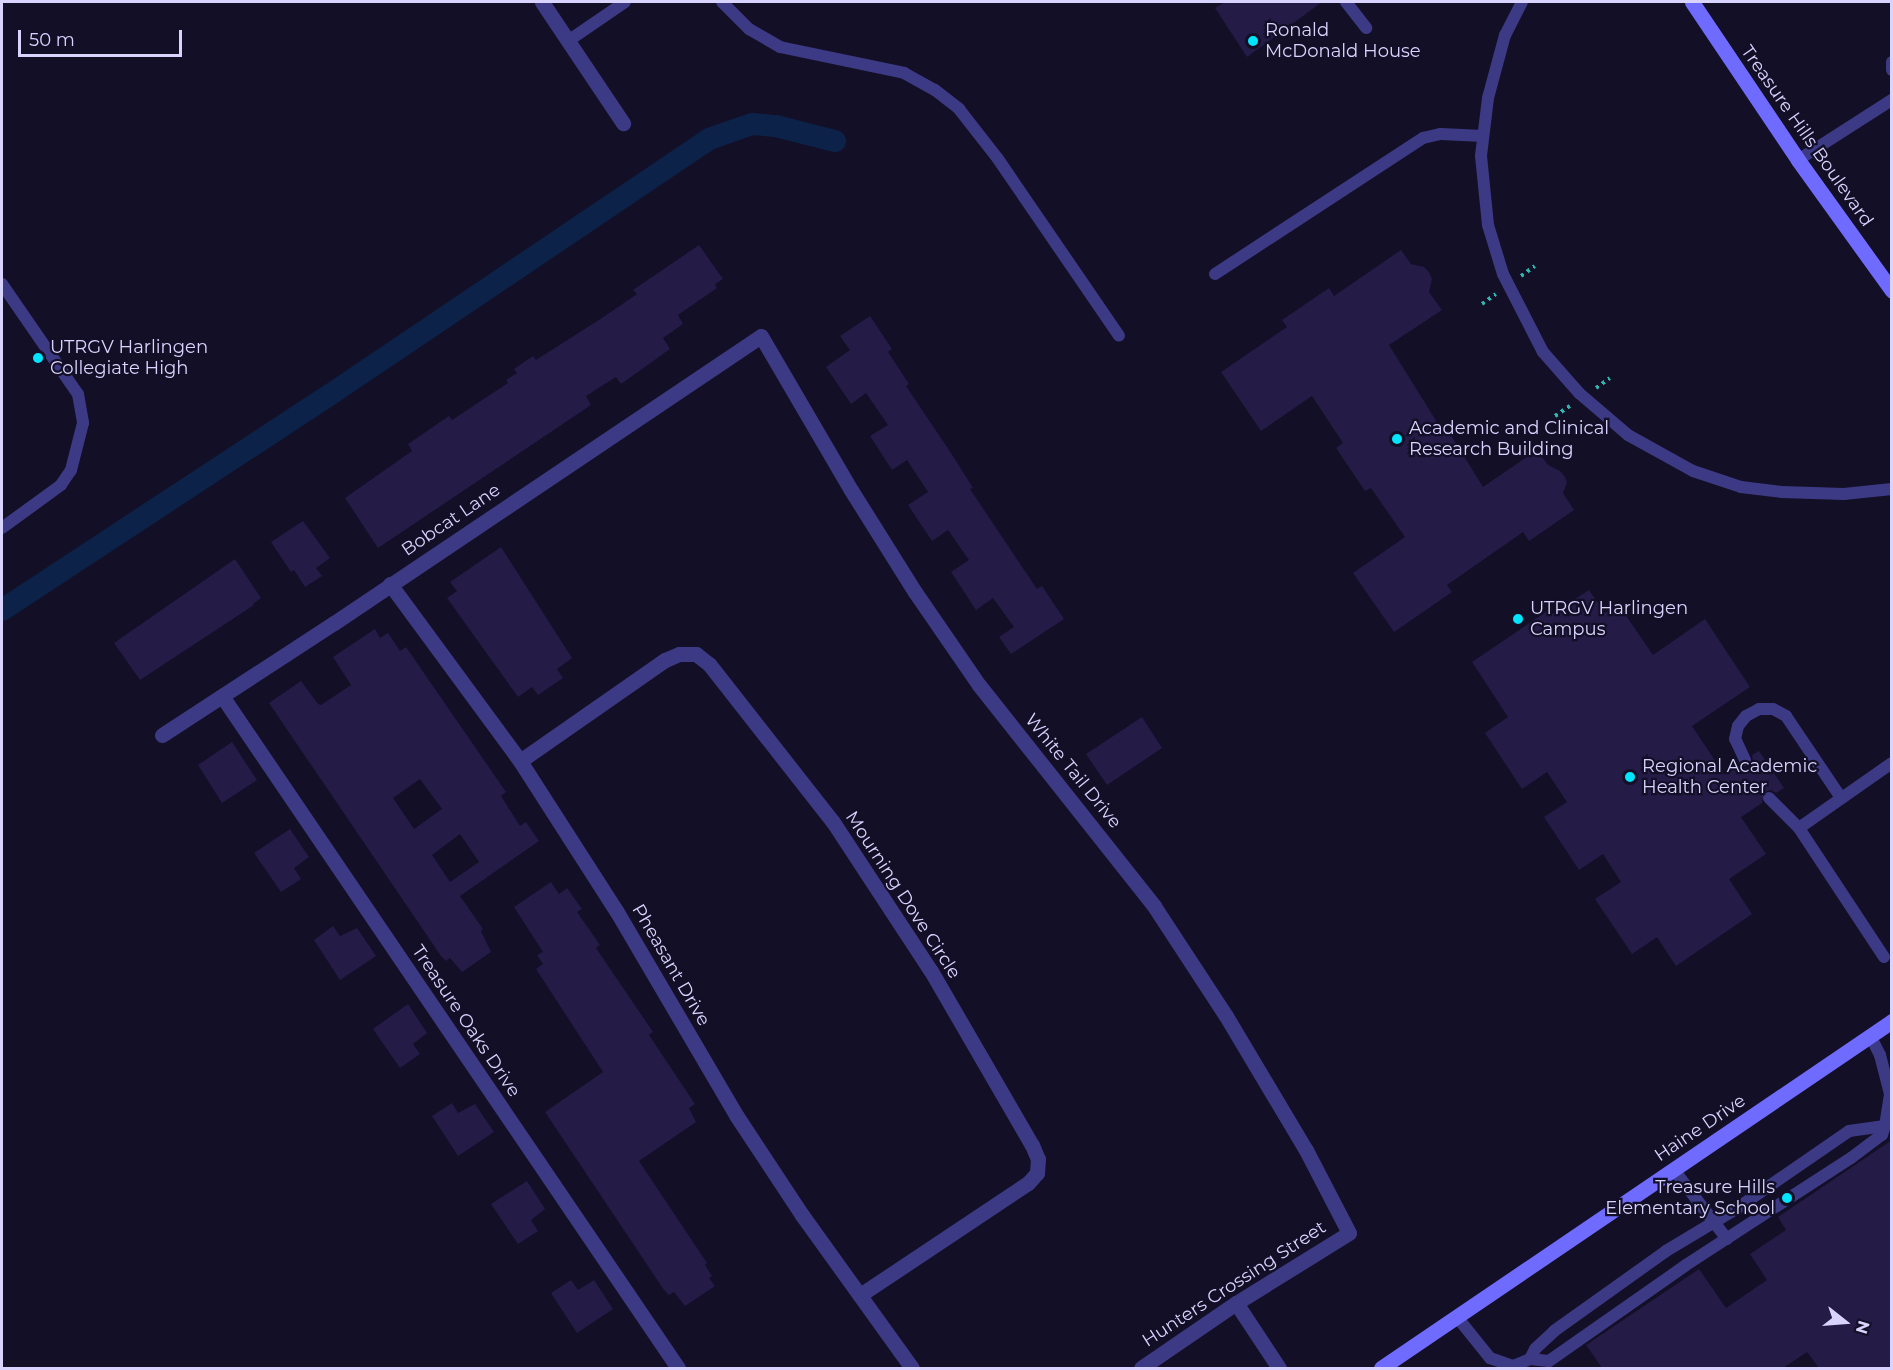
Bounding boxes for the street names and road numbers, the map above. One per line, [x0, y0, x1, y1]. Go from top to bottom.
street label: Treasure Hills Boulevard [1736, 41, 1878, 231]
street label: Bobcat Lane [398, 479, 504, 561]
street label: White Tail Drive [1020, 709, 1126, 833]
street label: Mourning Dove Circle [841, 807, 965, 983]
street label: Pheasant Drive [627, 900, 715, 1030]
street label: Treasure Oaks Drive [407, 941, 525, 1101]
street label: Haine Drive [1650, 1090, 1750, 1166]
street label: Hunters Crossing Street [1138, 1217, 1330, 1351]

